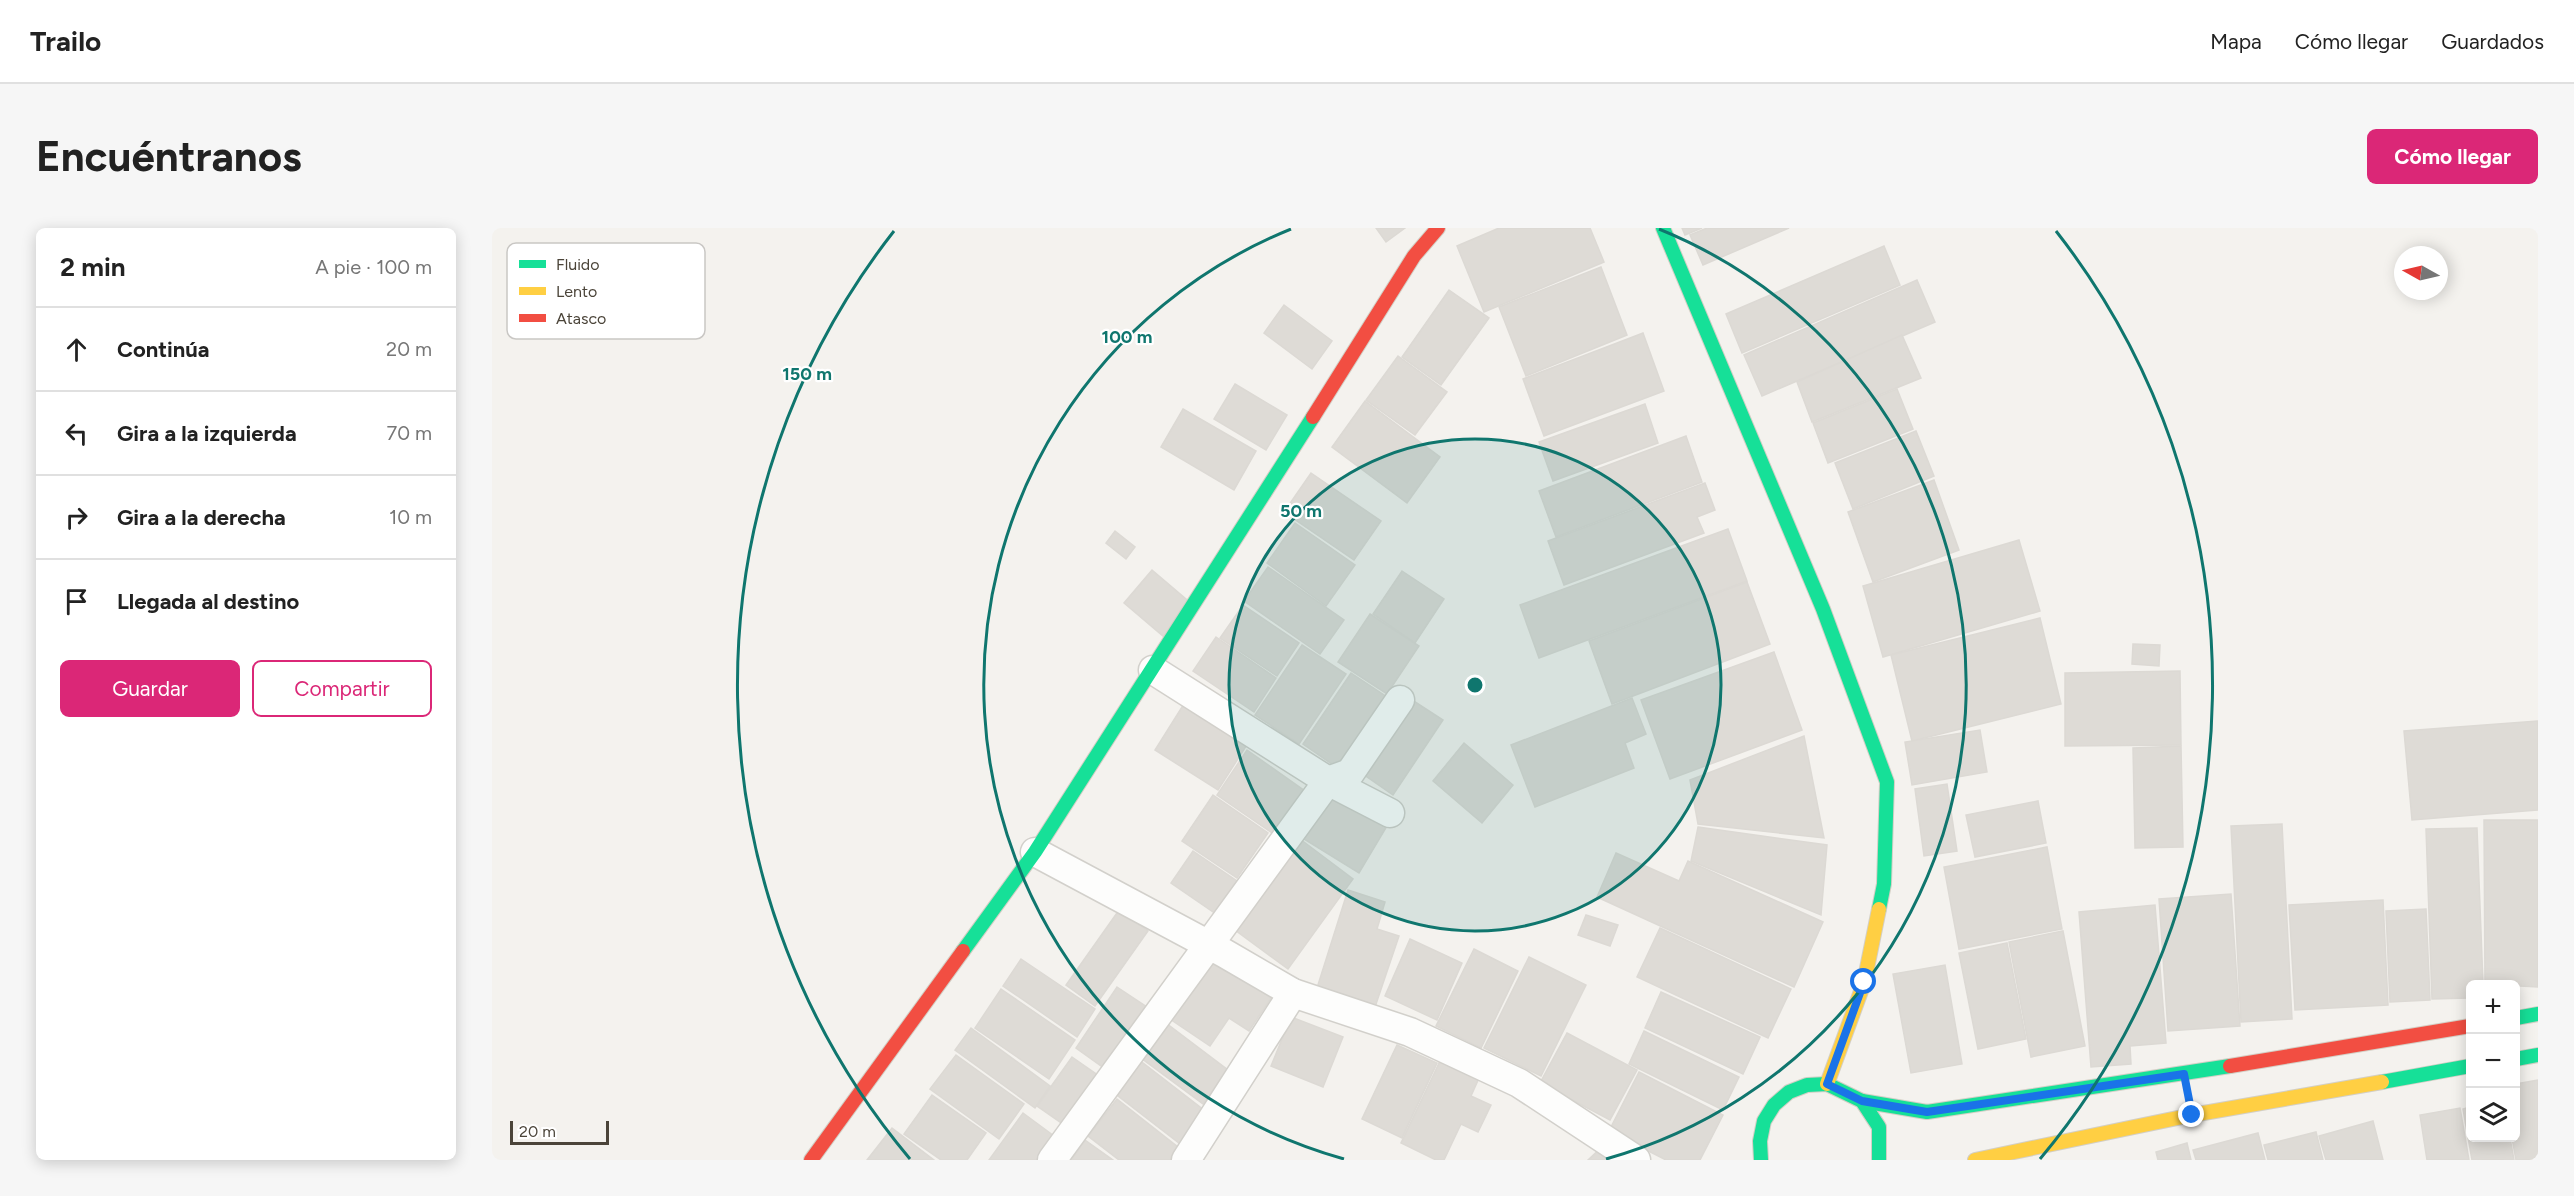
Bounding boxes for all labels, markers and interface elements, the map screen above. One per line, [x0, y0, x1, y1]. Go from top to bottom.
text: Trailo [30, 24, 101, 58]
text: Mapa [2210, 29, 2262, 54]
text: Cómo llegar [2295, 29, 2408, 54]
text: Guardados [2441, 29, 2544, 54]
button: Cómo llegar [2367, 129, 2538, 184]
text: Encuéntranos [36, 131, 302, 182]
legend [507, 243, 705, 339]
north arrow [2394, 246, 2448, 300]
text: 2 min [60, 251, 126, 283]
text: A pie · 100 m [315, 255, 432, 279]
text: Fluido [556, 255, 600, 274]
text: Lento [556, 282, 597, 301]
text: Atasco [556, 309, 606, 328]
text: 100 m [1102, 326, 1152, 348]
icon: ahead [60, 333, 93, 366]
text: Continúa [117, 336, 210, 363]
text: 20 m [386, 337, 432, 361]
text: 150 m [782, 363, 832, 385]
icon: left [60, 417, 93, 450]
text: Gira a la izquierda [117, 420, 297, 447]
text: 70 m [386, 421, 432, 445]
text: 50 m [1280, 500, 1322, 522]
icon: right [60, 501, 93, 534]
text: Gira a la derecha [117, 504, 286, 531]
text: 10 m [389, 505, 432, 529]
icon: arrive [60, 585, 93, 618]
text: Llegada al destino [117, 588, 299, 615]
button: Guardar [60, 660, 240, 717]
button: Compartir [252, 660, 432, 717]
centre of rings [1465, 675, 1485, 695]
route start [1850, 968, 1876, 994]
map controls [2466, 980, 2520, 1142]
button: + [2466, 980, 2520, 1034]
button: − [2466, 1034, 2520, 1088]
button: layers [2466, 1088, 2520, 1142]
route end [2178, 1101, 2204, 1127]
scale bar [510, 1118, 609, 1146]
text: 20 m [519, 1122, 556, 1141]

